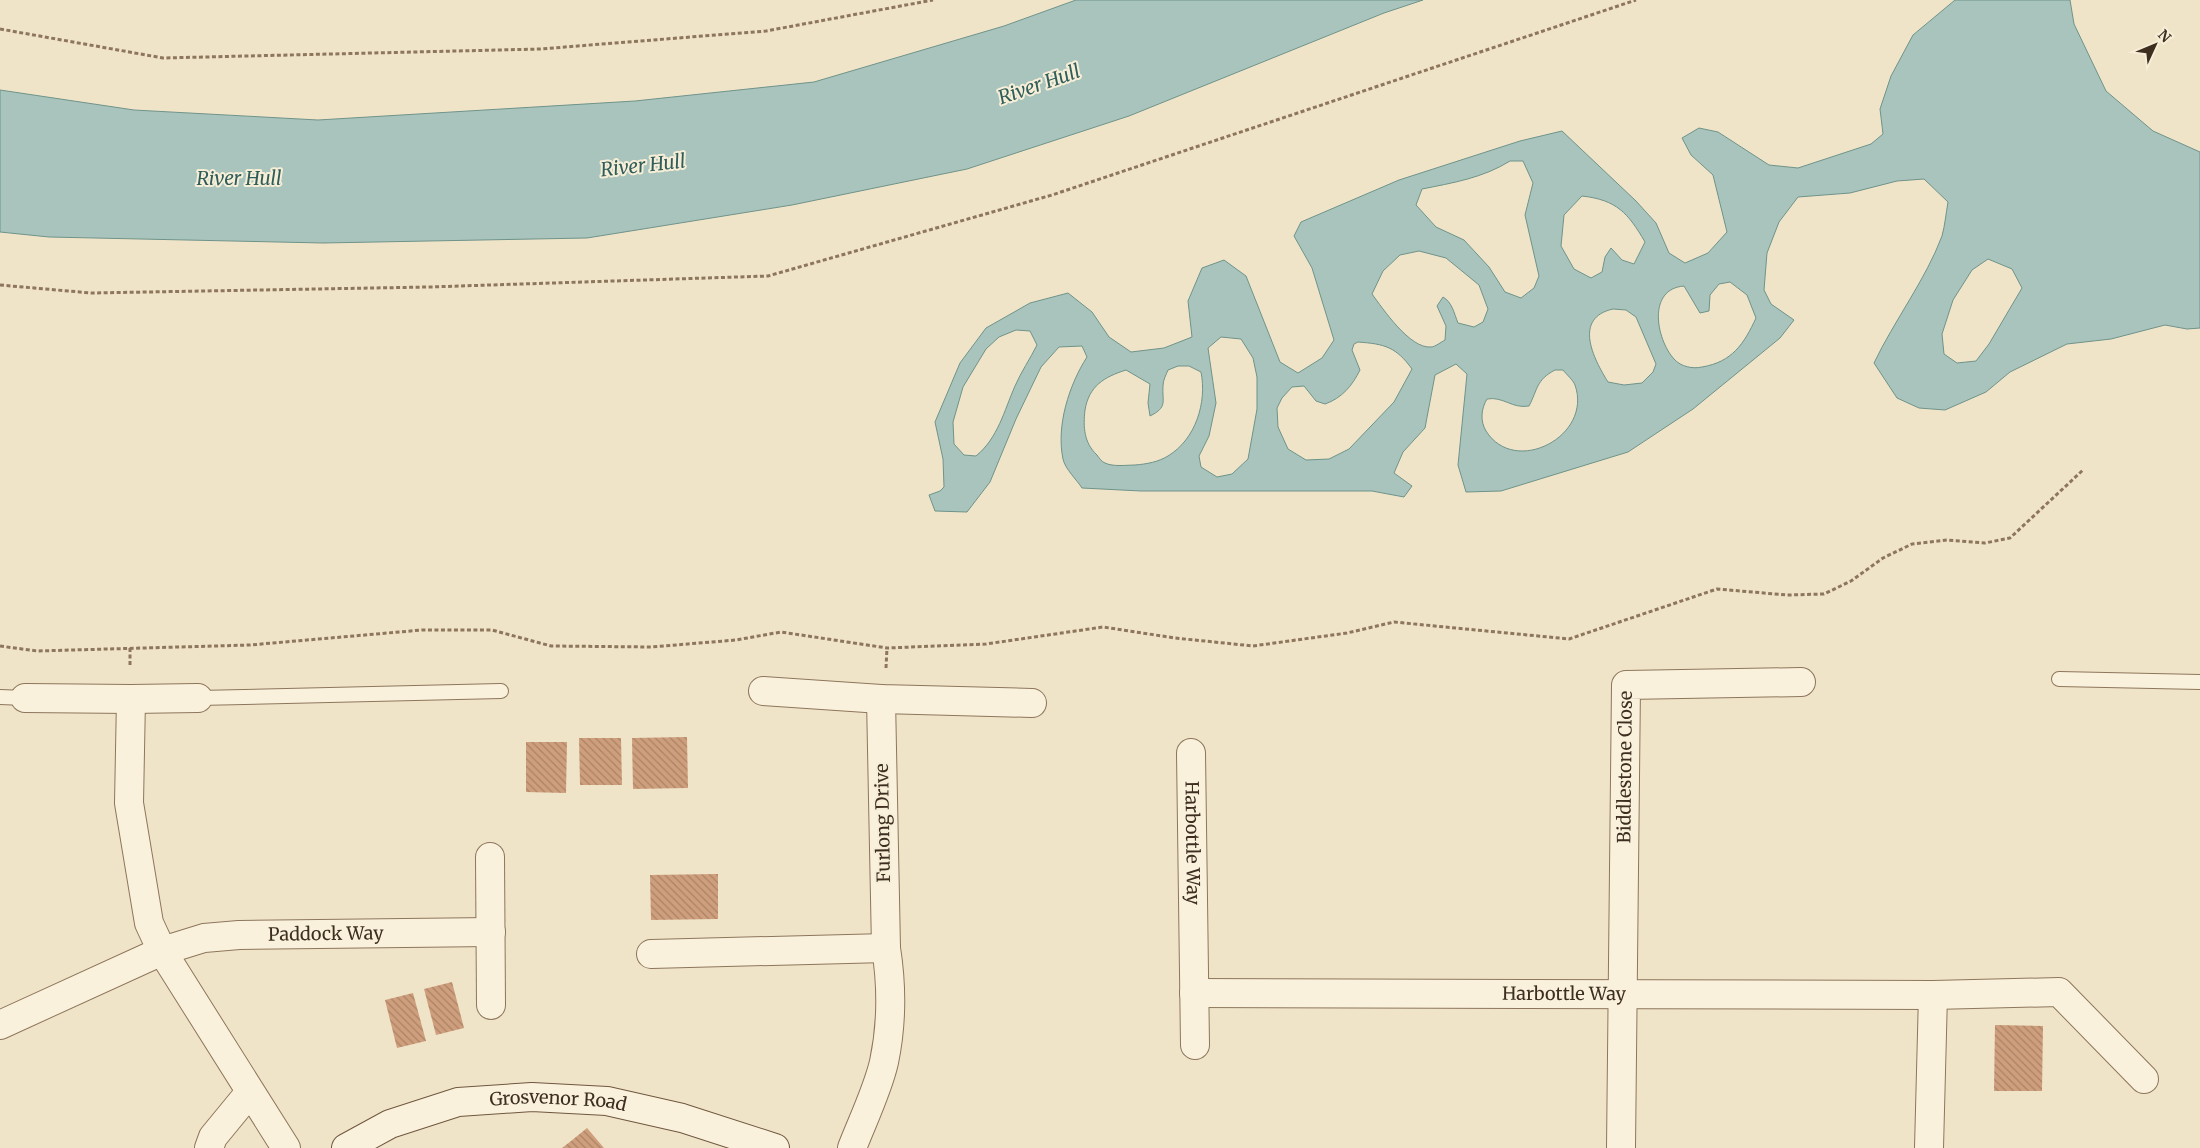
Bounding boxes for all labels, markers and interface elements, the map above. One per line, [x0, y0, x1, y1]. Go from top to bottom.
north arrow [2130, 20, 2180, 70]
text: N [2154, 26, 2175, 46]
water label: River Hull [995, 59, 1083, 109]
water label: River Hull [599, 149, 687, 181]
water label: River Hull [196, 166, 282, 190]
street label: Biddlestone Close [1612, 691, 1637, 843]
street label: Furlong Drive [870, 763, 895, 883]
street label: Harbottle Way [1180, 781, 1205, 906]
street label: Paddock Way [268, 921, 384, 946]
street label: Harbottle Way [1502, 982, 1627, 1005]
street label: Grosvenor Road [489, 1085, 629, 1116]

